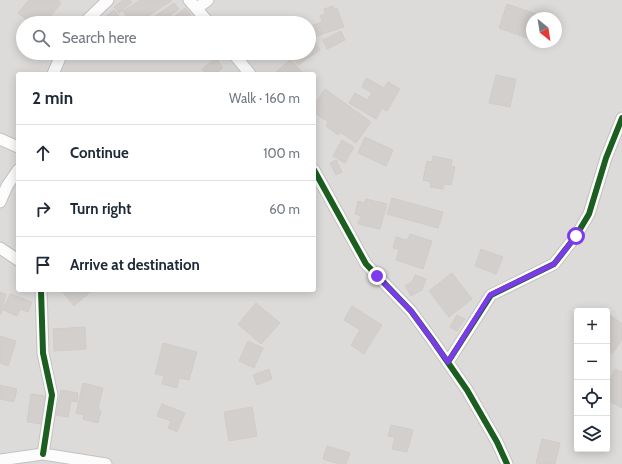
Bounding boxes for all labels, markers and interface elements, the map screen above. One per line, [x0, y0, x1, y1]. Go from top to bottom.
north arrow [526, 12, 562, 48]
search box [16, 16, 316, 60]
icon: search [30, 27, 52, 49]
text: Search here [62, 29, 137, 47]
text: 2 min [32, 88, 73, 108]
text: Walk · 160 m [229, 90, 300, 106]
icon: ahead [32, 142, 54, 164]
text: Continue [70, 144, 129, 162]
text: 100 m [263, 145, 300, 161]
icon: right [32, 198, 54, 220]
text: Turn right [70, 200, 131, 218]
text: 60 m [269, 201, 300, 217]
route start [567, 227, 585, 245]
icon: arrive [32, 254, 54, 276]
text: Arrive at destination [70, 256, 200, 274]
route end [368, 267, 386, 285]
map controls [574, 308, 610, 452]
button: + [574, 308, 610, 344]
button: − [574, 344, 610, 380]
button: locate [574, 380, 610, 416]
button: layers [574, 416, 610, 452]

